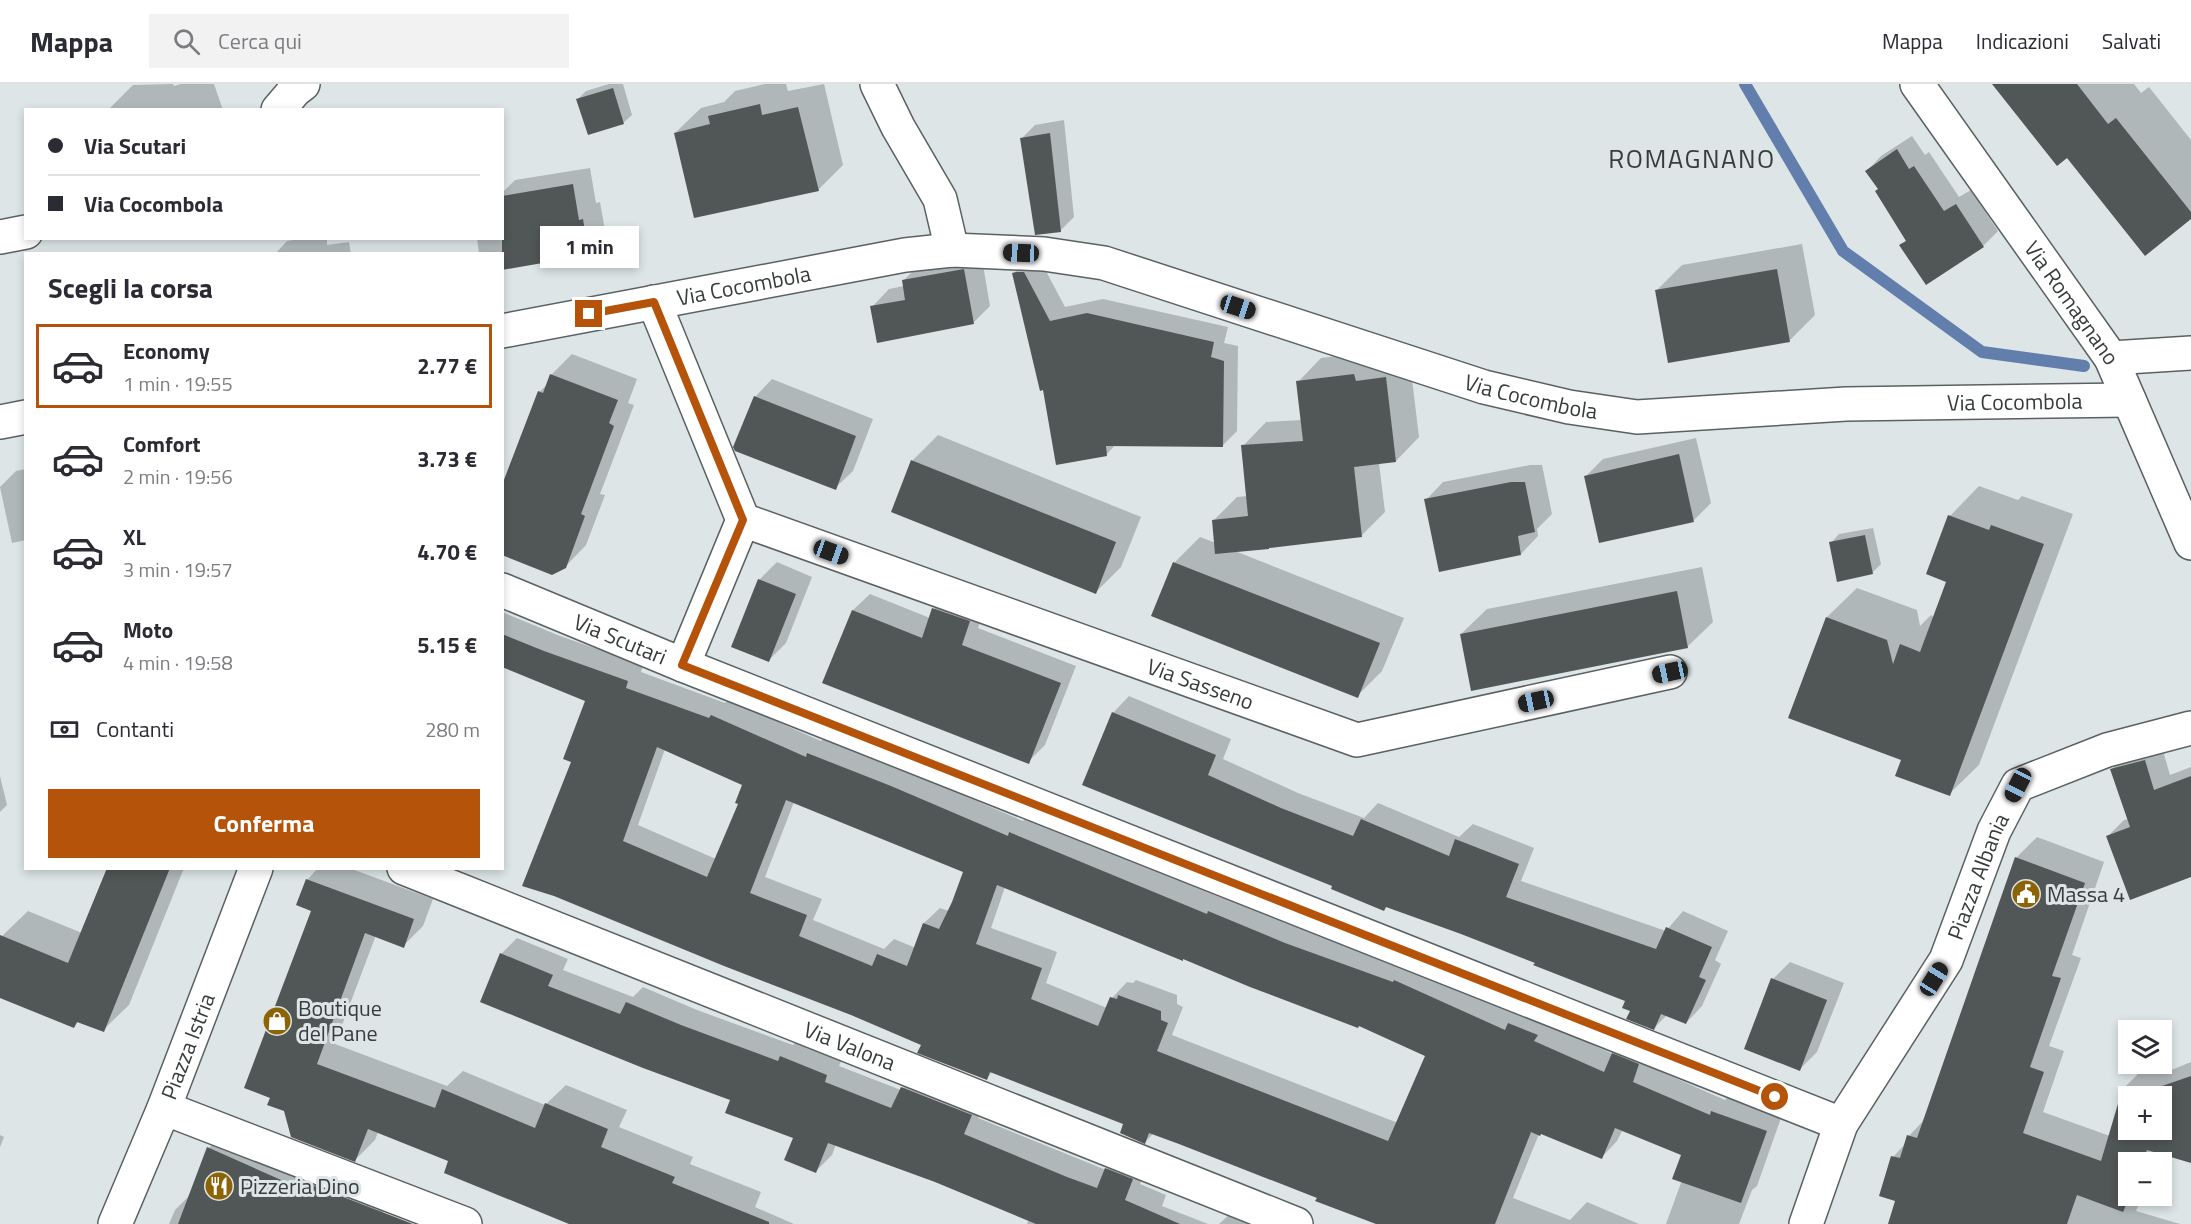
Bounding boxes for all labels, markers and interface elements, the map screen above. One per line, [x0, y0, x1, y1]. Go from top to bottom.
search box [149, 14, 569, 68]
text: Mappa [30, 20, 113, 63]
text: Cerca qui [218, 24, 302, 58]
icon: search [170, 25, 203, 58]
text: Mappa [1882, 25, 1943, 57]
text: Indicazioni [1976, 25, 2069, 57]
text: Salvati [2102, 25, 2161, 57]
text: Via Scutari [84, 129, 186, 163]
district label: ROMAGNANO [1608, 139, 1776, 178]
text: Via Cocombola [84, 187, 223, 221]
callout: 1 min [540, 227, 638, 269]
text: 1 min [565, 231, 614, 262]
street label: Via Romagnano [2016, 234, 2128, 372]
car [1003, 243, 1039, 263]
street label: Via Cocombola [674, 256, 814, 315]
text: Scegli la corsa [48, 267, 213, 308]
car [1218, 293, 1258, 321]
route end [575, 300, 602, 327]
text: Economy [123, 334, 210, 368]
icon: car [51, 339, 105, 393]
text: 2.77 € [417, 349, 477, 383]
street label: Via Cocombola [1460, 365, 1600, 428]
text: 1 min · 19:55 [123, 368, 233, 399]
street label: Via Cocombola [1947, 384, 2083, 420]
text: Comfort [123, 427, 201, 461]
icon: car [51, 432, 105, 486]
text: 3.73 € [417, 442, 477, 476]
text: 2 min · 19:56 [123, 461, 233, 492]
text: XL [123, 520, 146, 554]
icon: car [51, 525, 105, 579]
text: 4.70 € [417, 535, 477, 569]
car [811, 537, 851, 567]
text: 3 min · 19:57 [123, 554, 233, 585]
street label: Via Scutari [568, 605, 672, 673]
text: Moto [123, 613, 173, 647]
icon: car [51, 618, 105, 672]
text: 5.15 € [417, 628, 477, 662]
text: 4 min · 19:58 [123, 647, 233, 678]
street label: Via Sasseno [1142, 649, 1259, 719]
car [1651, 659, 1689, 685]
car [1517, 688, 1555, 714]
text: Contanti [96, 712, 174, 746]
icon: cash [48, 713, 81, 746]
text: 280 m [425, 714, 480, 745]
car [2002, 765, 2034, 805]
button: Conferma [48, 789, 480, 858]
street label: Piazza Albania [1938, 807, 2018, 945]
place label: Massa 4 [2047, 877, 2125, 911]
public building icon: Massa 4 [2010, 878, 2042, 910]
car [1917, 959, 1951, 999]
street label: Piazza Istria [152, 988, 224, 1105]
place label: Boutique del Pane [298, 991, 382, 1050]
shop icon: Boutique del Pane [261, 1005, 293, 1037]
street label: Via Valona [799, 1012, 901, 1080]
map controls [2118, 1020, 2172, 1206]
button: layers [2118, 1020, 2172, 1074]
route start [1761, 1083, 1788, 1110]
button: + [2118, 1086, 2172, 1140]
button: − [2118, 1152, 2172, 1206]
place label: Pizzeria Dino [240, 1169, 360, 1203]
restaurant icon: Pizzeria Dino [203, 1170, 235, 1202]

